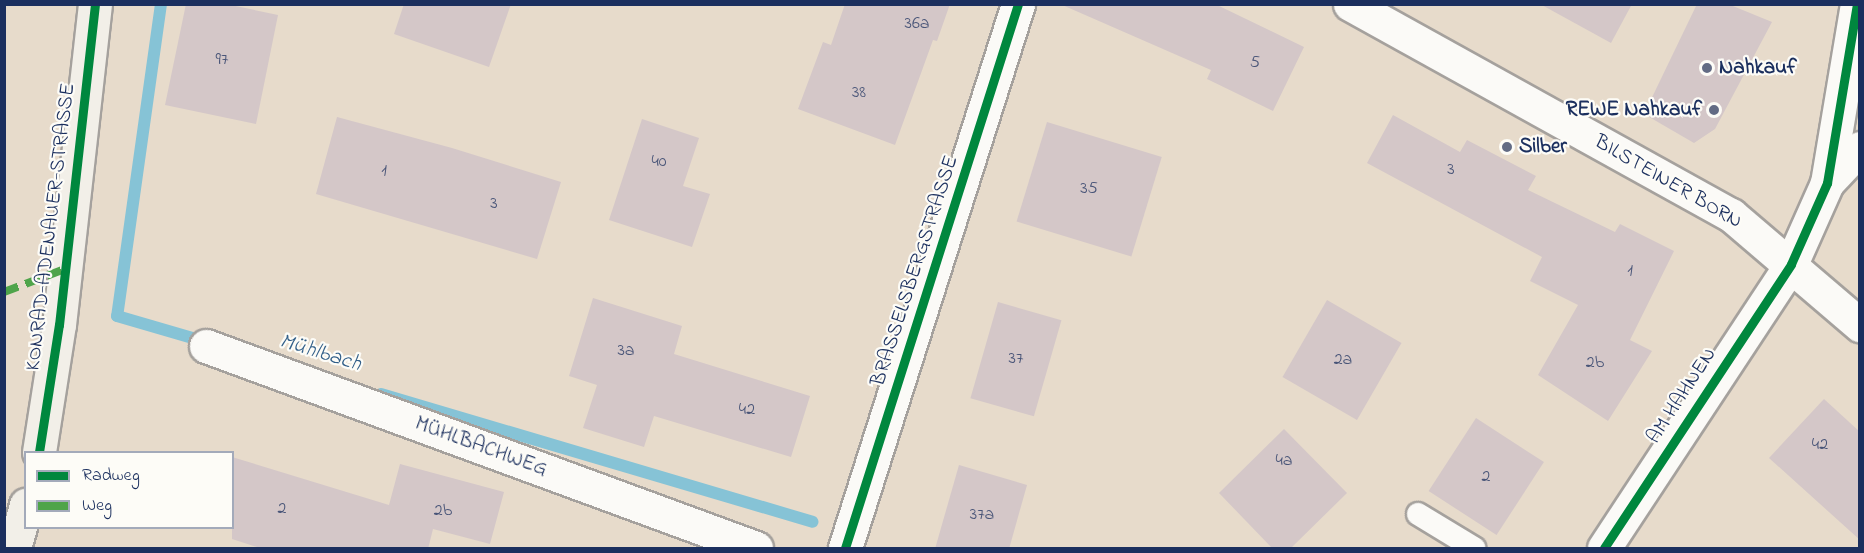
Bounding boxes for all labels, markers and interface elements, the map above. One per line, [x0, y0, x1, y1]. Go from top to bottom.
house number: 36a [904, 13, 930, 35]
house number: 97 [216, 49, 228, 71]
house number: 5 [1250, 52, 1260, 74]
place label: Nahkauf [1719, 55, 1797, 81]
marker: Nahkauf [1700, 61, 1714, 75]
street label: KONRAD-ADENAUER-STRASSE [21, 82, 81, 372]
house number: 38 [852, 82, 866, 104]
place label: REWE Nahkauf [1566, 97, 1702, 123]
marker: REWE Nahkauf [1707, 103, 1721, 117]
street label: BILSTEINER BORN [1590, 130, 1746, 234]
place label: Silber [1519, 134, 1567, 160]
marker: Silber [1500, 140, 1514, 154]
house number: 40 [651, 151, 667, 173]
street label: BRASSELSBERGSTRASSE [866, 152, 964, 390]
house number: 3 [1447, 159, 1455, 181]
house number: 1 [381, 160, 387, 182]
house number: 35 [1080, 178, 1098, 200]
house number: 3 [490, 193, 498, 215]
house number: 1 [1627, 260, 1633, 282]
water label: Mühlbach [276, 329, 364, 379]
house number: 3a [617, 340, 635, 362]
street label: AM HAHNEN [1642, 343, 1722, 449]
house number: 37 [1009, 348, 1023, 370]
house number: 2a [1334, 349, 1352, 371]
house number: 2b [1586, 352, 1604, 374]
house number: 42 [739, 399, 755, 421]
street label: MÜHLBACHWEG [411, 411, 551, 483]
house number: 42 [1812, 434, 1828, 456]
house number: 4a [1275, 450, 1293, 472]
legend [24, 451, 234, 529]
text: Radweg [82, 463, 140, 489]
house number: 2 [1482, 466, 1490, 488]
text: Weg [82, 493, 112, 519]
house number: 2 [278, 498, 286, 520]
house number: 2b [434, 500, 452, 522]
house number: 37a [970, 504, 994, 526]

